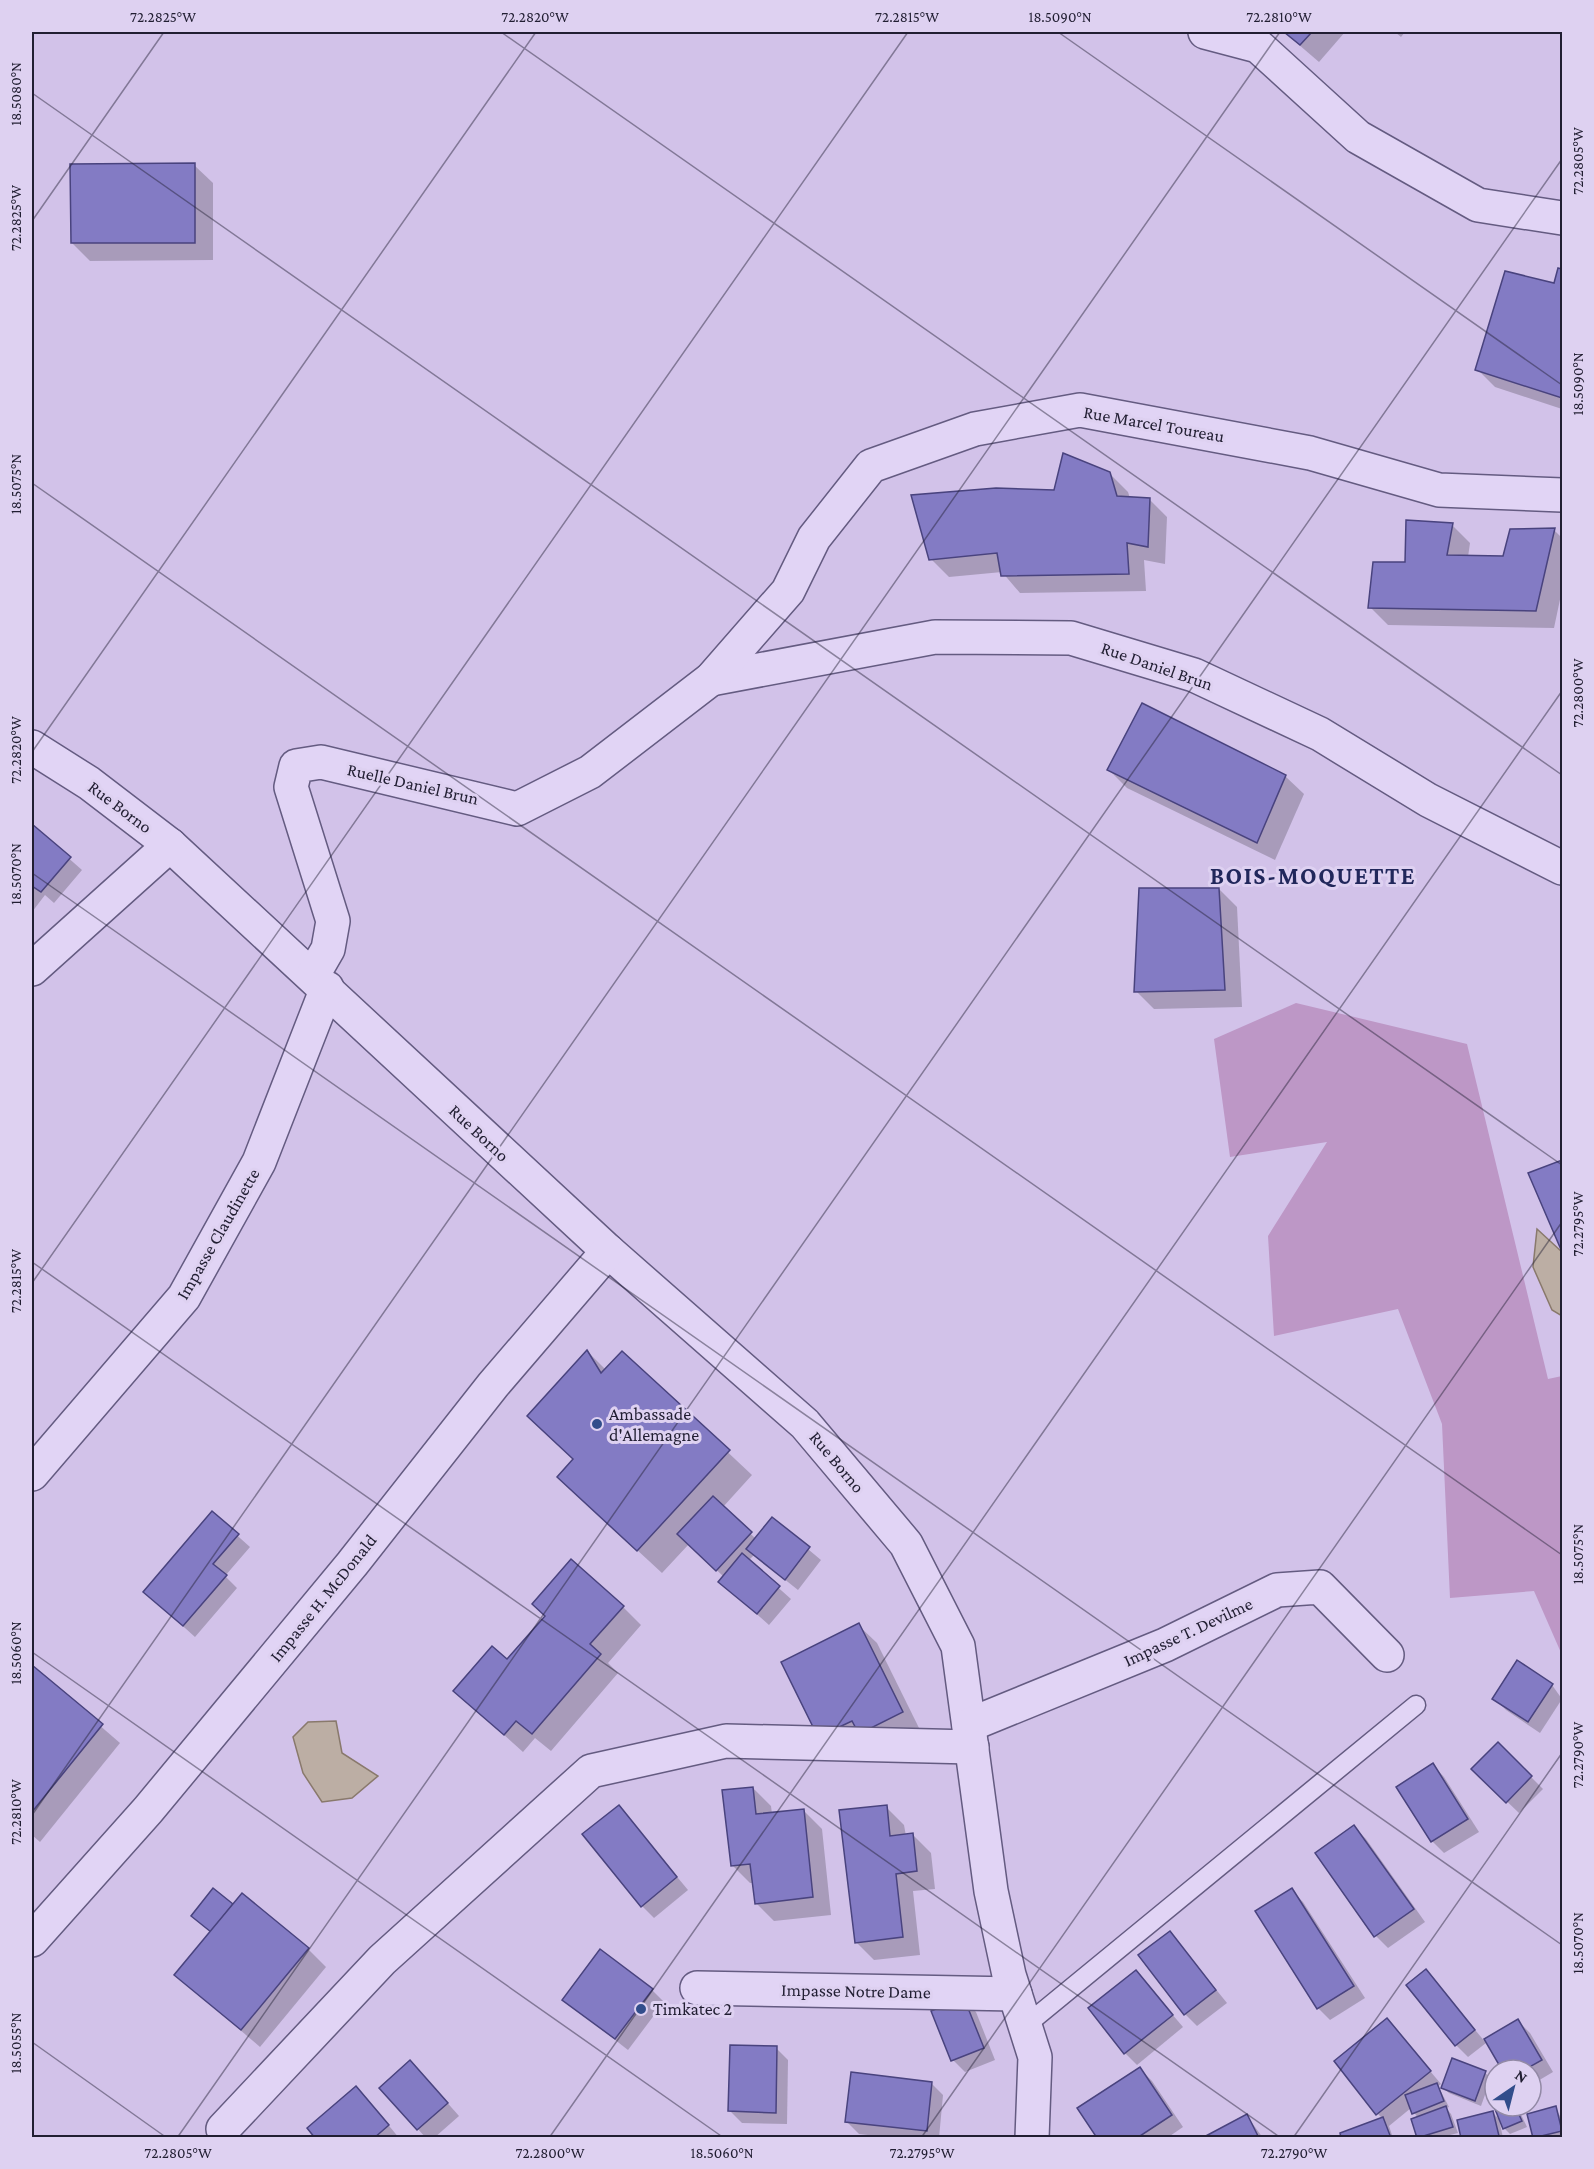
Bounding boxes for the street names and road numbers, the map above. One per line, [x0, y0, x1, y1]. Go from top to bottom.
street label: Rue Marcel Toureau [1082, 402, 1226, 446]
street label: Rue Daniel Brun [1099, 638, 1216, 695]
street label: Ruelle Daniel Brun [345, 759, 481, 809]
street label: Rue Borno [84, 777, 156, 837]
street label: Rue Borno [445, 1100, 513, 1166]
street label: Impasse Claudinette [172, 1165, 264, 1303]
street label: Rue Borno [805, 1427, 869, 1497]
street label: Impasse H. McDonald [266, 1530, 381, 1666]
street label: Impasse T. Devilme [1120, 1593, 1256, 1671]
street label: Impasse Notre Dame [781, 1980, 931, 2002]

